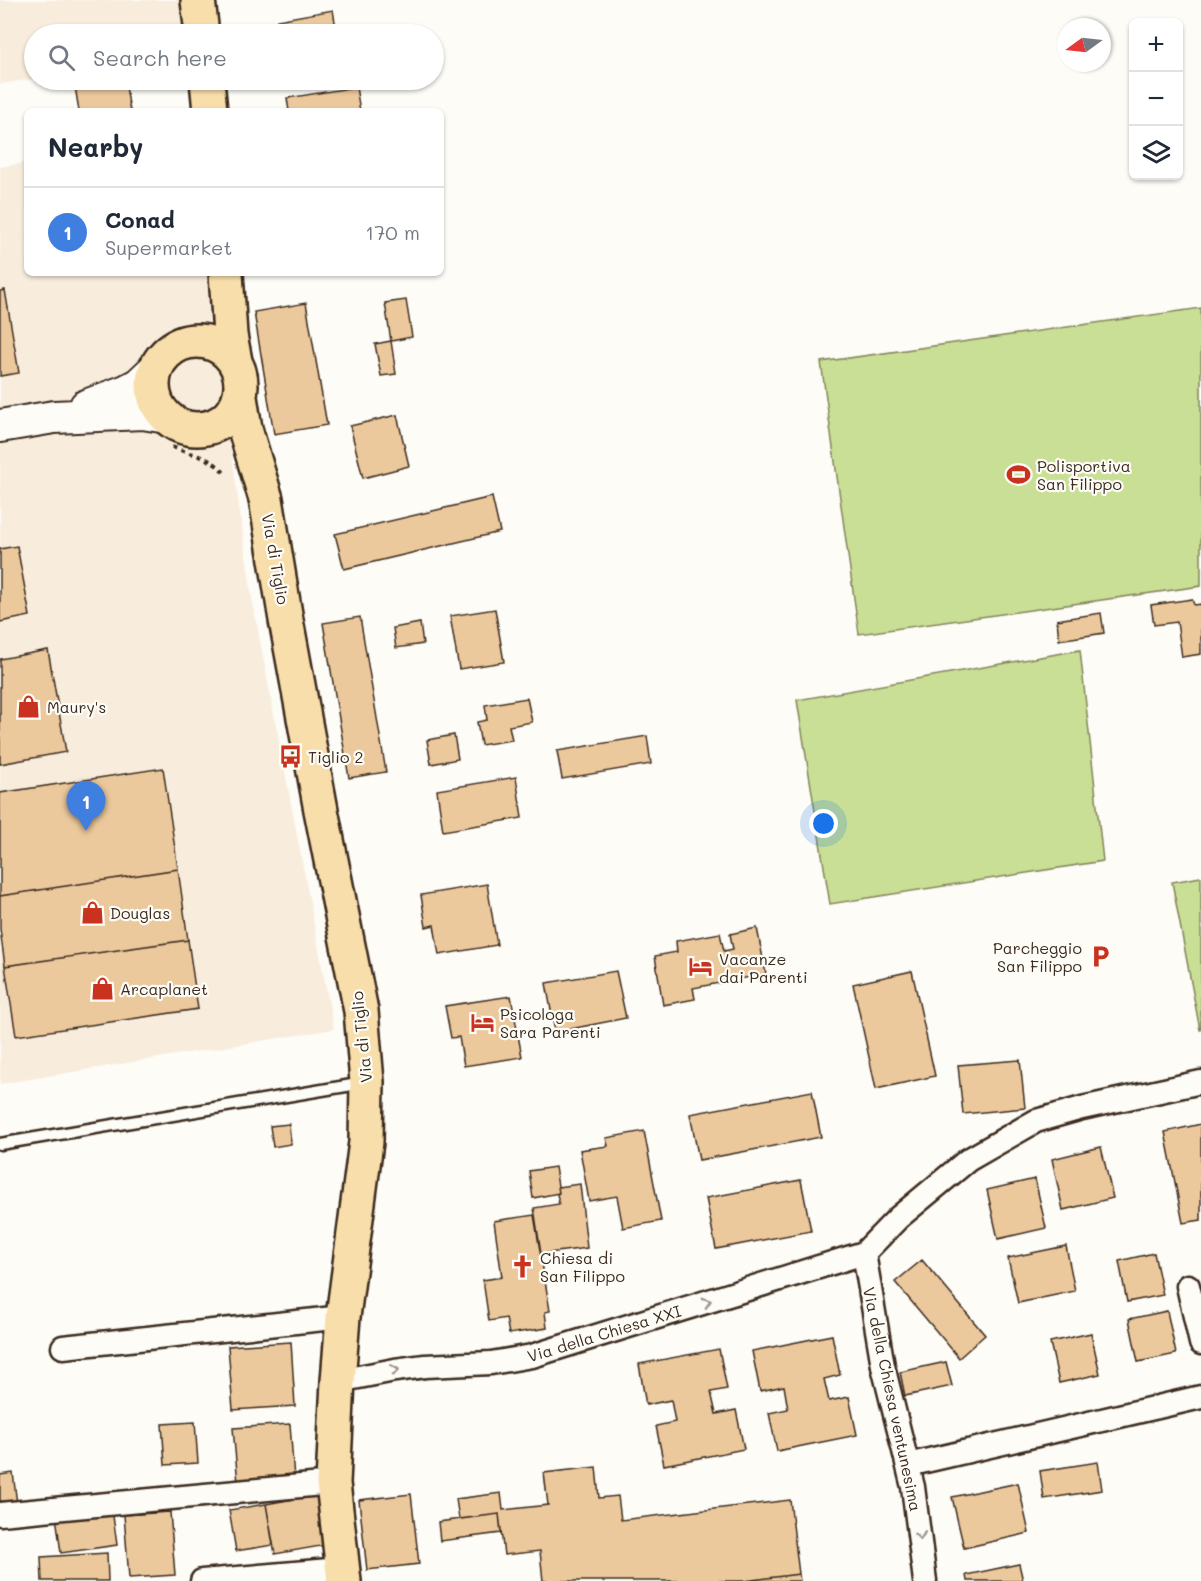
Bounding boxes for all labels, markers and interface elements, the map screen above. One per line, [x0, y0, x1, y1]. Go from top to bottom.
north arrow [1057, 18, 1111, 72]
map controls [1129, 18, 1183, 180]
button: + [1129, 18, 1183, 72]
search box [24, 24, 444, 90]
icon: search [45, 41, 78, 74]
text: Search here [93, 43, 227, 72]
button: − [1129, 72, 1183, 126]
button: layers [1129, 126, 1183, 180]
text: Nearby [48, 130, 143, 164]
text: Conad [105, 205, 175, 234]
text: 1 [63, 219, 72, 245]
text: 170 m [365, 219, 420, 245]
text: Supermarket [105, 234, 232, 260]
place label: Polisportiva San Filippo [1037, 455, 1131, 494]
sports icon: Polisportiva San Filippo [1006, 461, 1032, 487]
street label: Via di Tiglio [258, 512, 294, 606]
shop icon: Maury's [16, 693, 42, 719]
place label: Maury's [47, 696, 106, 717]
bus stop icon: Tiglio 2 [277, 743, 303, 769]
place label: Tiglio 2 [308, 746, 364, 767]
pin: 1 [66, 782, 106, 831]
your location [809, 809, 838, 838]
shop icon: Douglas [79, 899, 105, 925]
place label: Douglas [110, 902, 170, 923]
place label: Parcheggio San Filippo [993, 937, 1082, 976]
parking icon: Parcheggio San Filippo [1087, 943, 1113, 969]
place label: Vacanze dai Parenti [719, 948, 808, 987]
hotel icon: Vacanze dai Parenti [688, 954, 714, 980]
shop icon: Arcaplanet [89, 975, 115, 1001]
place label: Arcaplanet [120, 978, 208, 999]
street label: Via di Tiglio [346, 990, 376, 1084]
place label: Psicologa Sara Parenti [500, 1003, 601, 1042]
hotel icon: Psicologa Sara Parenti [469, 1009, 495, 1035]
place label: Chiesa di San Filippo [540, 1247, 625, 1286]
church icon: Chiesa di San Filippo [509, 1253, 535, 1279]
street label: Via della Chiesa ventunesima [859, 1285, 927, 1513]
one-way arrow [701, 1296, 712, 1309]
street label: Via della Chiesa XXI [525, 1300, 683, 1366]
one-way arrow [391, 1365, 400, 1377]
one-way arrow [913, 1532, 925, 1541]

